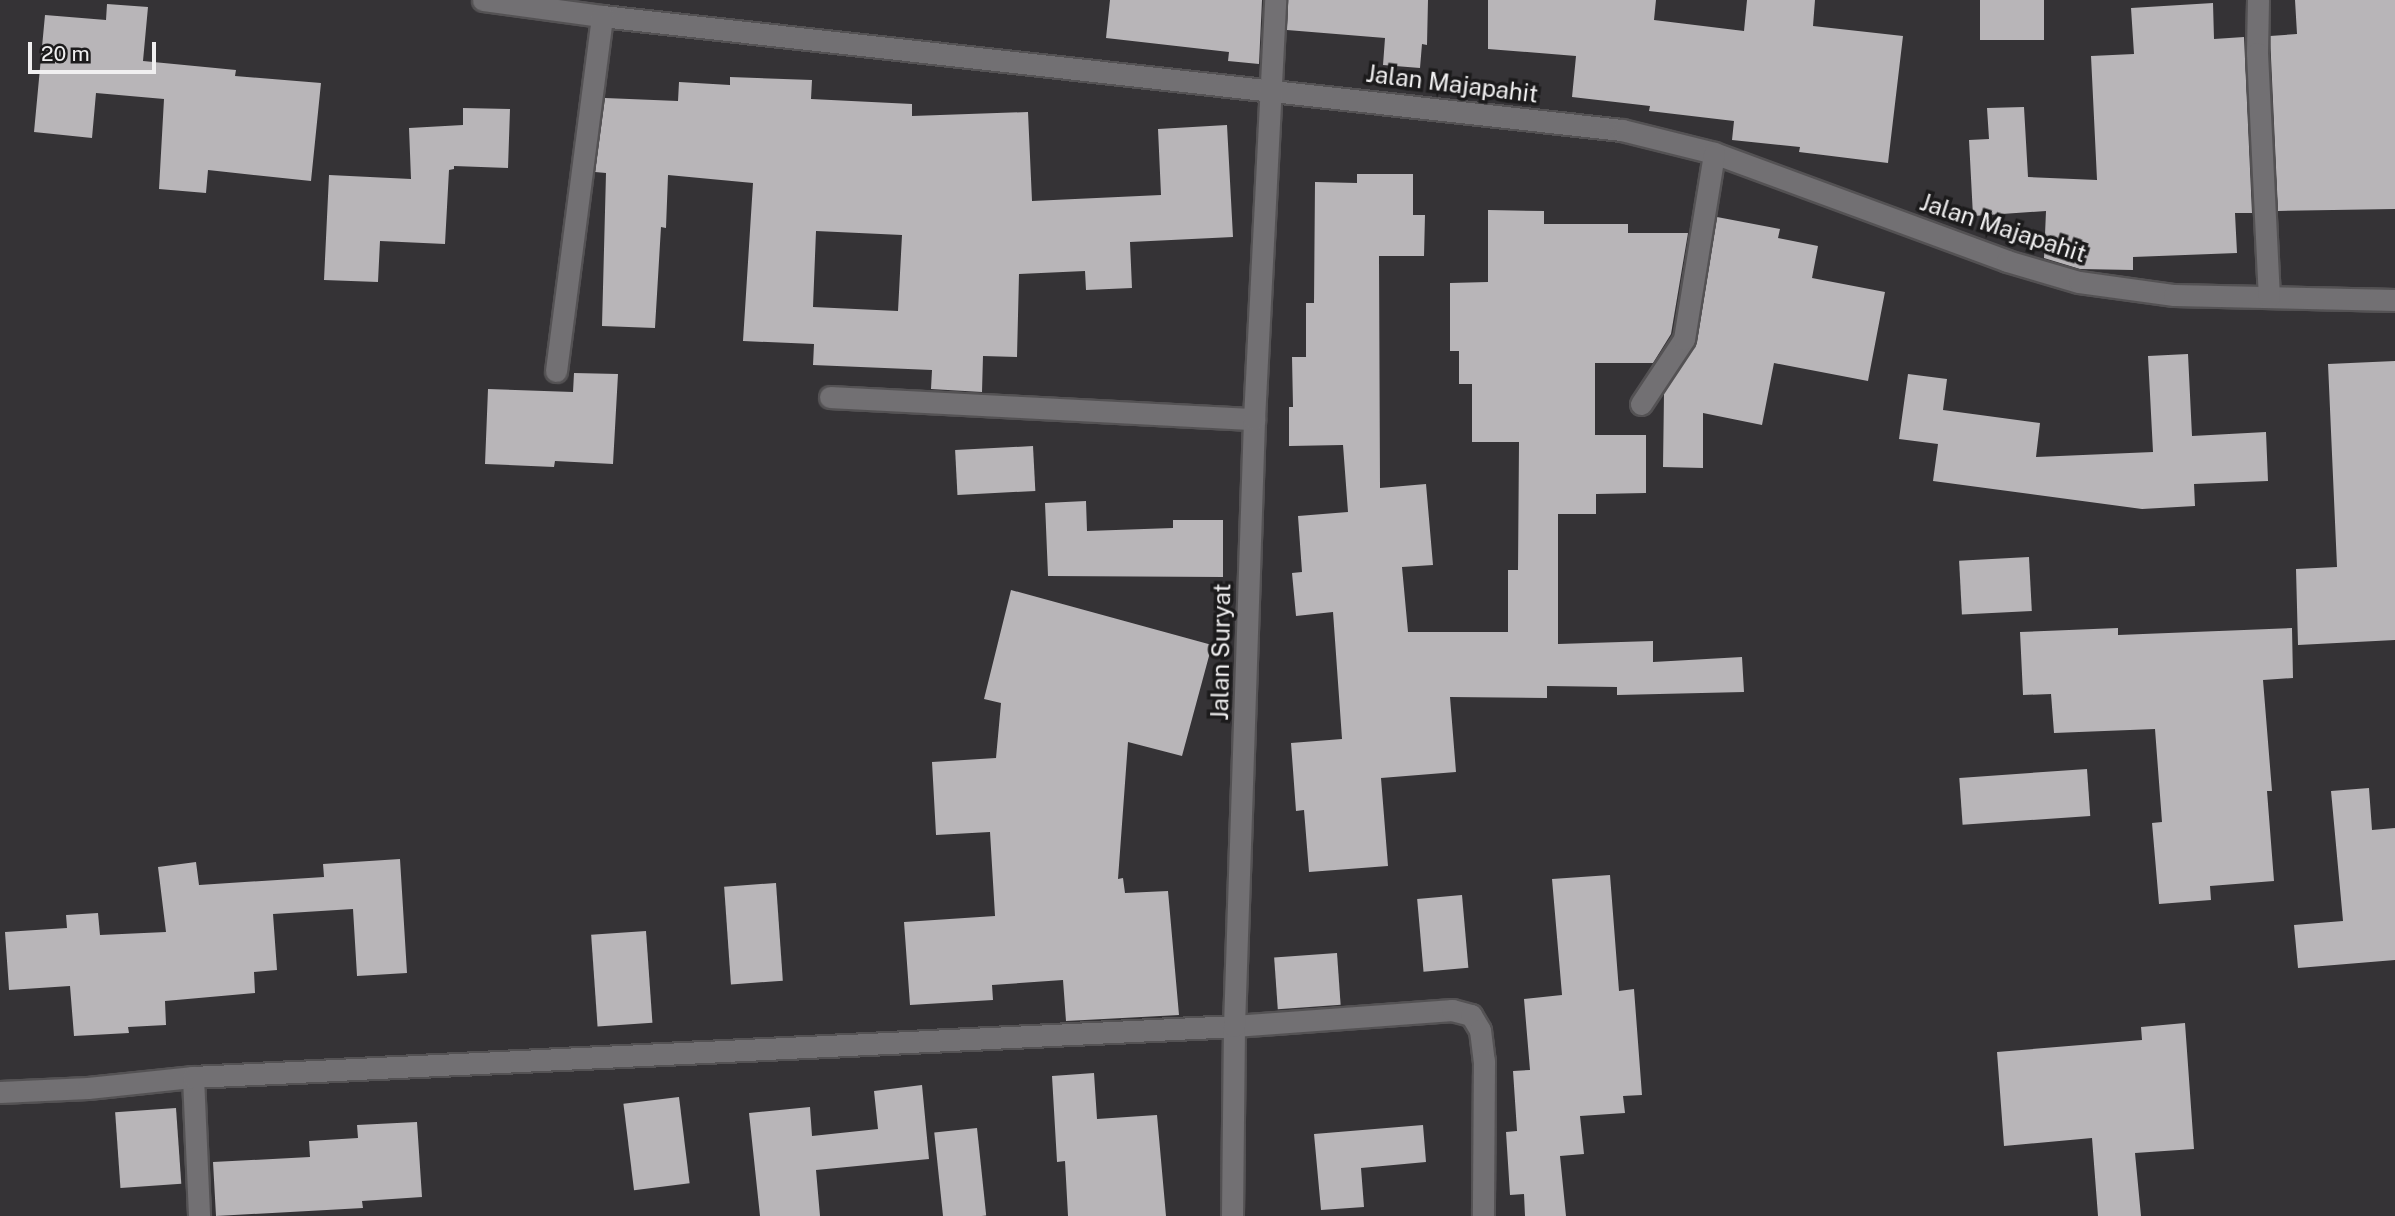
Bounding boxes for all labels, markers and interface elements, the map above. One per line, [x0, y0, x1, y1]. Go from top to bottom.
scale bar [32, 28, 159, 72]
text: 20 m [41, 41, 90, 66]
street label: Jalan Majapahit [1364, 59, 1540, 109]
street label: Jalan Majapahit [1916, 188, 2090, 268]
street label: Jalan Suryat [1205, 583, 1237, 721]

